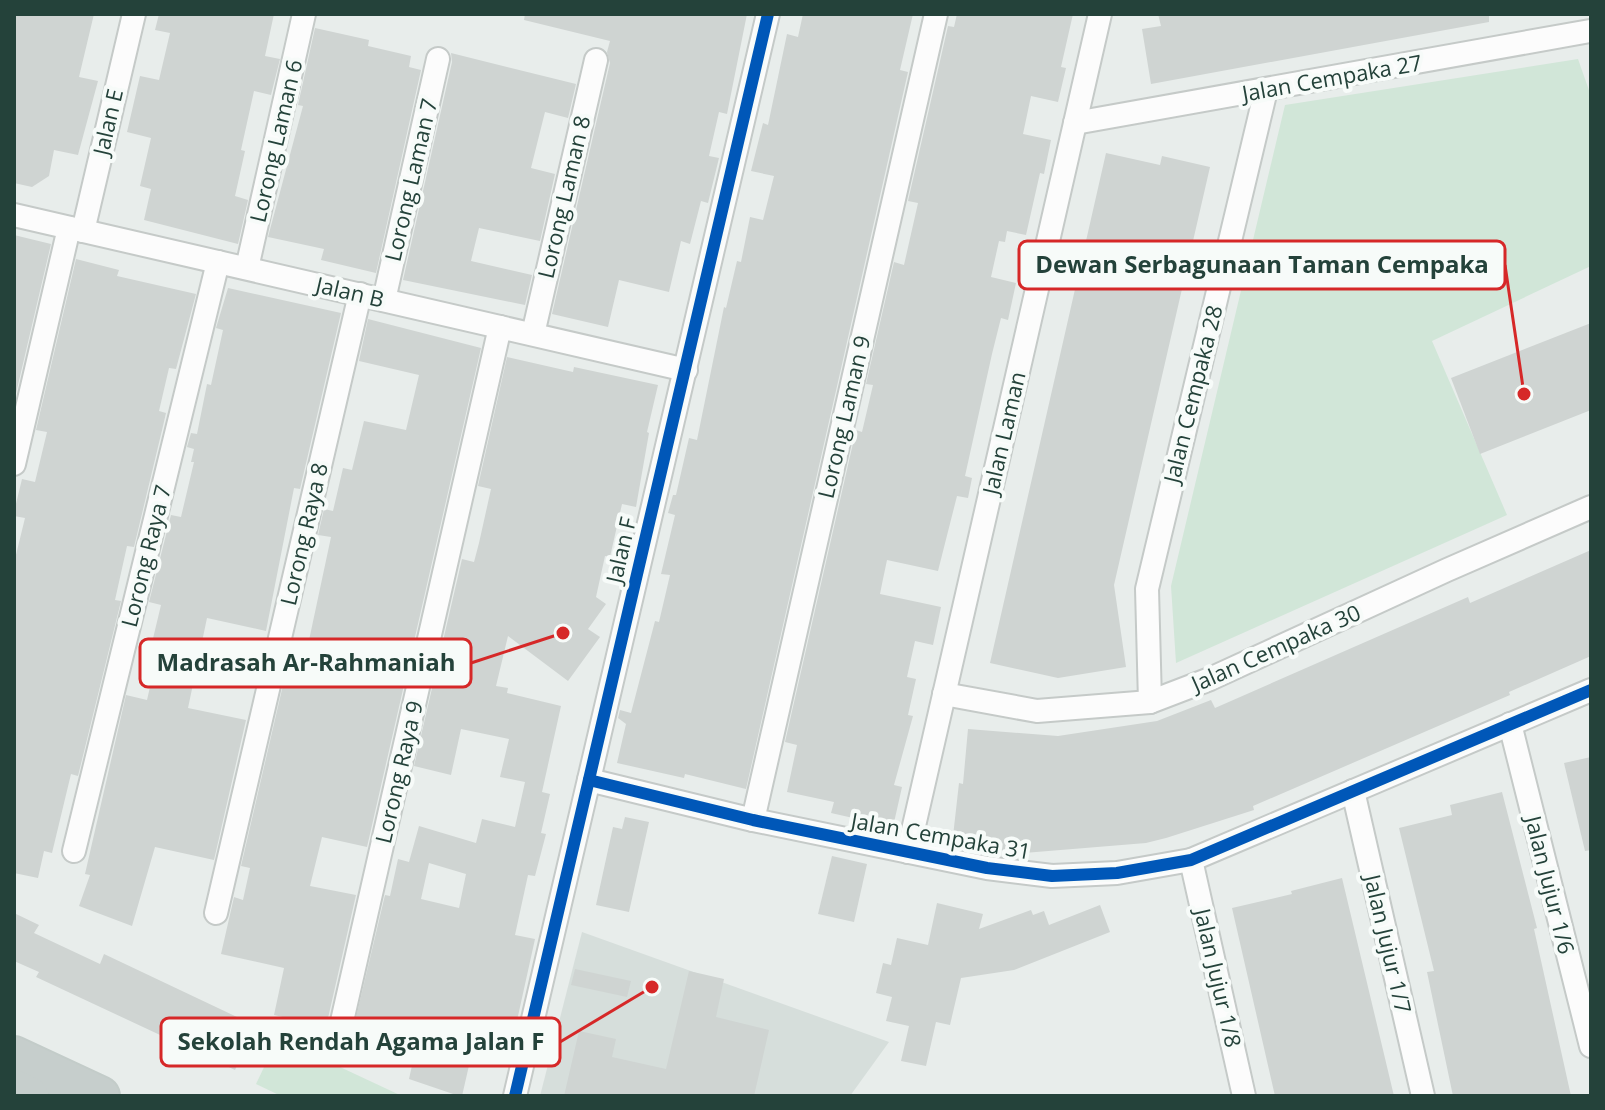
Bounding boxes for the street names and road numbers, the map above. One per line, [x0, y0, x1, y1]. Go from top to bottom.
street label: Jalan Cempaka 27 [1238, 46, 1424, 108]
street label: Lorong Laman 6 [242, 56, 308, 225]
street label: Jalan E [84, 86, 129, 160]
street label: Lorong Laman 7 [377, 95, 443, 264]
street label: Lorong Laman 8 [530, 112, 596, 281]
street label: Jalan B [311, 268, 387, 313]
street label: Jalan Cempaka 28 [1155, 302, 1229, 488]
street label: Lorong Laman 9 [810, 332, 876, 501]
street label: Jalan Laman [974, 369, 1032, 499]
street label: Lorong Raya 8 [272, 460, 334, 608]
street label: Lorong Raya 7 [113, 482, 177, 630]
street label: Jalan F [597, 514, 642, 587]
street label: Jalan Cempaka 30 [1185, 596, 1365, 699]
street label: Lorong Raya 9 [367, 698, 429, 846]
street label: Jalan Cempaka 31 [847, 804, 1033, 866]
street label: Jalan Jujur 1/6 [1519, 811, 1583, 957]
street label: Jalan Jujur 1/7 [1358, 870, 1420, 1016]
street label: Jalan Jujur 1/8 [1188, 904, 1250, 1050]

